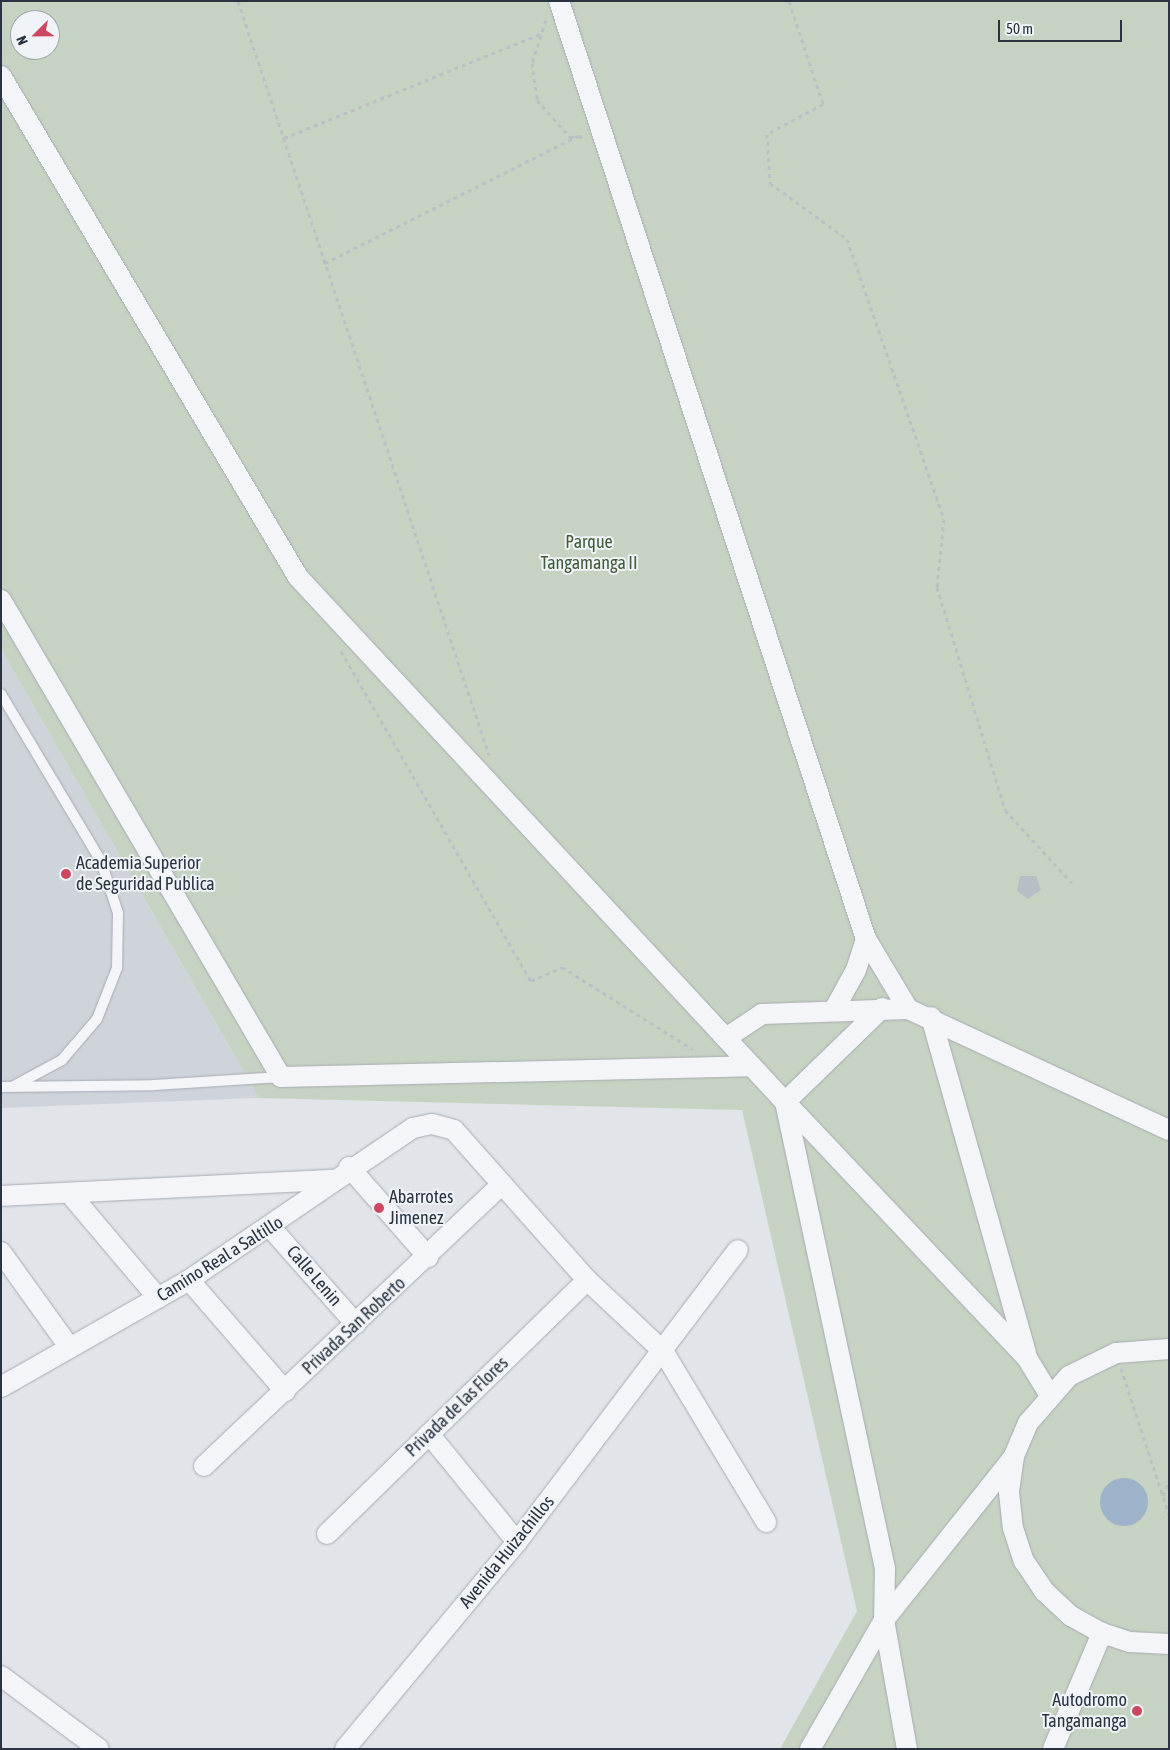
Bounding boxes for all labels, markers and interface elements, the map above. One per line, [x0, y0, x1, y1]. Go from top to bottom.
north arrow [10, 10, 60, 60]
scale bar [1000, 10, 1124, 42]
text: 50 m [1006, 20, 1033, 37]
text: N [13, 34, 31, 47]
park label: Parque Tangamanga II [541, 532, 637, 574]
place label: Academia Superior de Seguridad Publica [76, 853, 215, 896]
marker: Academia Superior de Seguridad Publica [60, 868, 72, 880]
place label: Abarrotes Jimenez [389, 1187, 453, 1230]
marker: Abarrotes Jimenez [373, 1202, 385, 1214]
street label: Camino Real a Saltillo [153, 1212, 287, 1306]
street label: Calle Lenin [282, 1241, 346, 1311]
street label: Privada San Roberto [298, 1273, 410, 1379]
street label: Privada de las Flores [401, 1353, 513, 1461]
street label: Avenida Huizachillos [455, 1491, 559, 1613]
place label: Autodromo Tangamanga [1042, 1690, 1127, 1732]
marker: Autodromo Tangamanga [1131, 1705, 1143, 1717]

